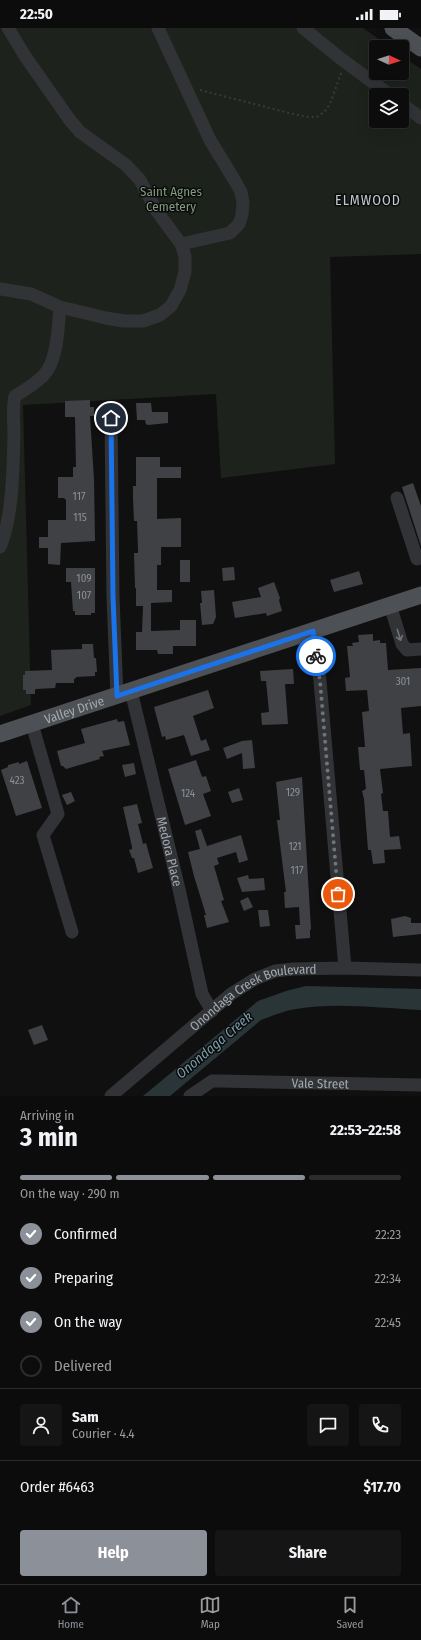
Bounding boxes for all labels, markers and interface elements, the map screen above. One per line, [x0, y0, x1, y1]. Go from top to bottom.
text: 22:50 [20, 5, 53, 23]
north arrow [369, 40, 409, 80]
map controls [369, 40, 409, 128]
button: layers [369, 88, 409, 128]
park label: Saint Agnes Cemetery [140, 184, 202, 214]
district label: ELMWOOD [335, 192, 401, 209]
pin [94, 401, 128, 435]
icon: home [100, 407, 122, 429]
house number: 117 [73, 490, 86, 503]
house number: 115 [73, 511, 87, 524]
house number: 109 [76, 572, 92, 585]
house number: 107 [77, 589, 92, 602]
one-way arrow [396, 628, 403, 641]
courier [296, 636, 336, 676]
icon: bike [305, 645, 327, 667]
house number: 301 [396, 675, 410, 688]
street label: Valley Drive [42, 693, 106, 727]
house number: 423 [10, 774, 25, 787]
house number: 129 [286, 786, 300, 799]
house number: 124 [181, 787, 196, 800]
street label: Medora Place [154, 815, 185, 888]
house number: 121 [288, 840, 302, 853]
house number: 117 [291, 864, 304, 877]
pin [321, 877, 355, 911]
icon: bag [327, 883, 349, 905]
street label: Onondaga Creek Boulevard [187, 962, 316, 1034]
water label: Onondaga Creek [173, 1008, 256, 1082]
street label: Vale Street [292, 1075, 350, 1092]
text: Arriving in [20, 1108, 74, 1123]
text: 22:53–22:58 [330, 1121, 401, 1139]
text: 3 min [20, 1122, 78, 1153]
text: On the way · 290 m [20, 1186, 120, 1201]
icon: check [20, 1223, 42, 1245]
text: Confirmed [54, 1225, 117, 1243]
text: 22:23 [375, 1227, 401, 1242]
icon: check [20, 1267, 42, 1289]
text: Preparing [54, 1269, 113, 1287]
text: 22:34 [375, 1271, 401, 1286]
icon: check [20, 1311, 42, 1333]
text: On the way [54, 1313, 122, 1331]
text: 22:45 [375, 1315, 401, 1330]
text: Delivered [54, 1357, 112, 1375]
button: person [20, 1404, 62, 1446]
button: chat [307, 1404, 349, 1446]
button: phone [359, 1404, 401, 1446]
text: Sam [72, 1408, 99, 1426]
text: Courier · 4.4 [72, 1426, 135, 1441]
text: Order #6463 [20, 1478, 94, 1496]
text: $17.70 [363, 1478, 401, 1496]
button: Help [20, 1530, 207, 1576]
button: Share [215, 1530, 401, 1576]
tab: Home [58, 1594, 84, 1631]
tab: Map [199, 1594, 221, 1631]
tab: Saved [336, 1594, 363, 1631]

